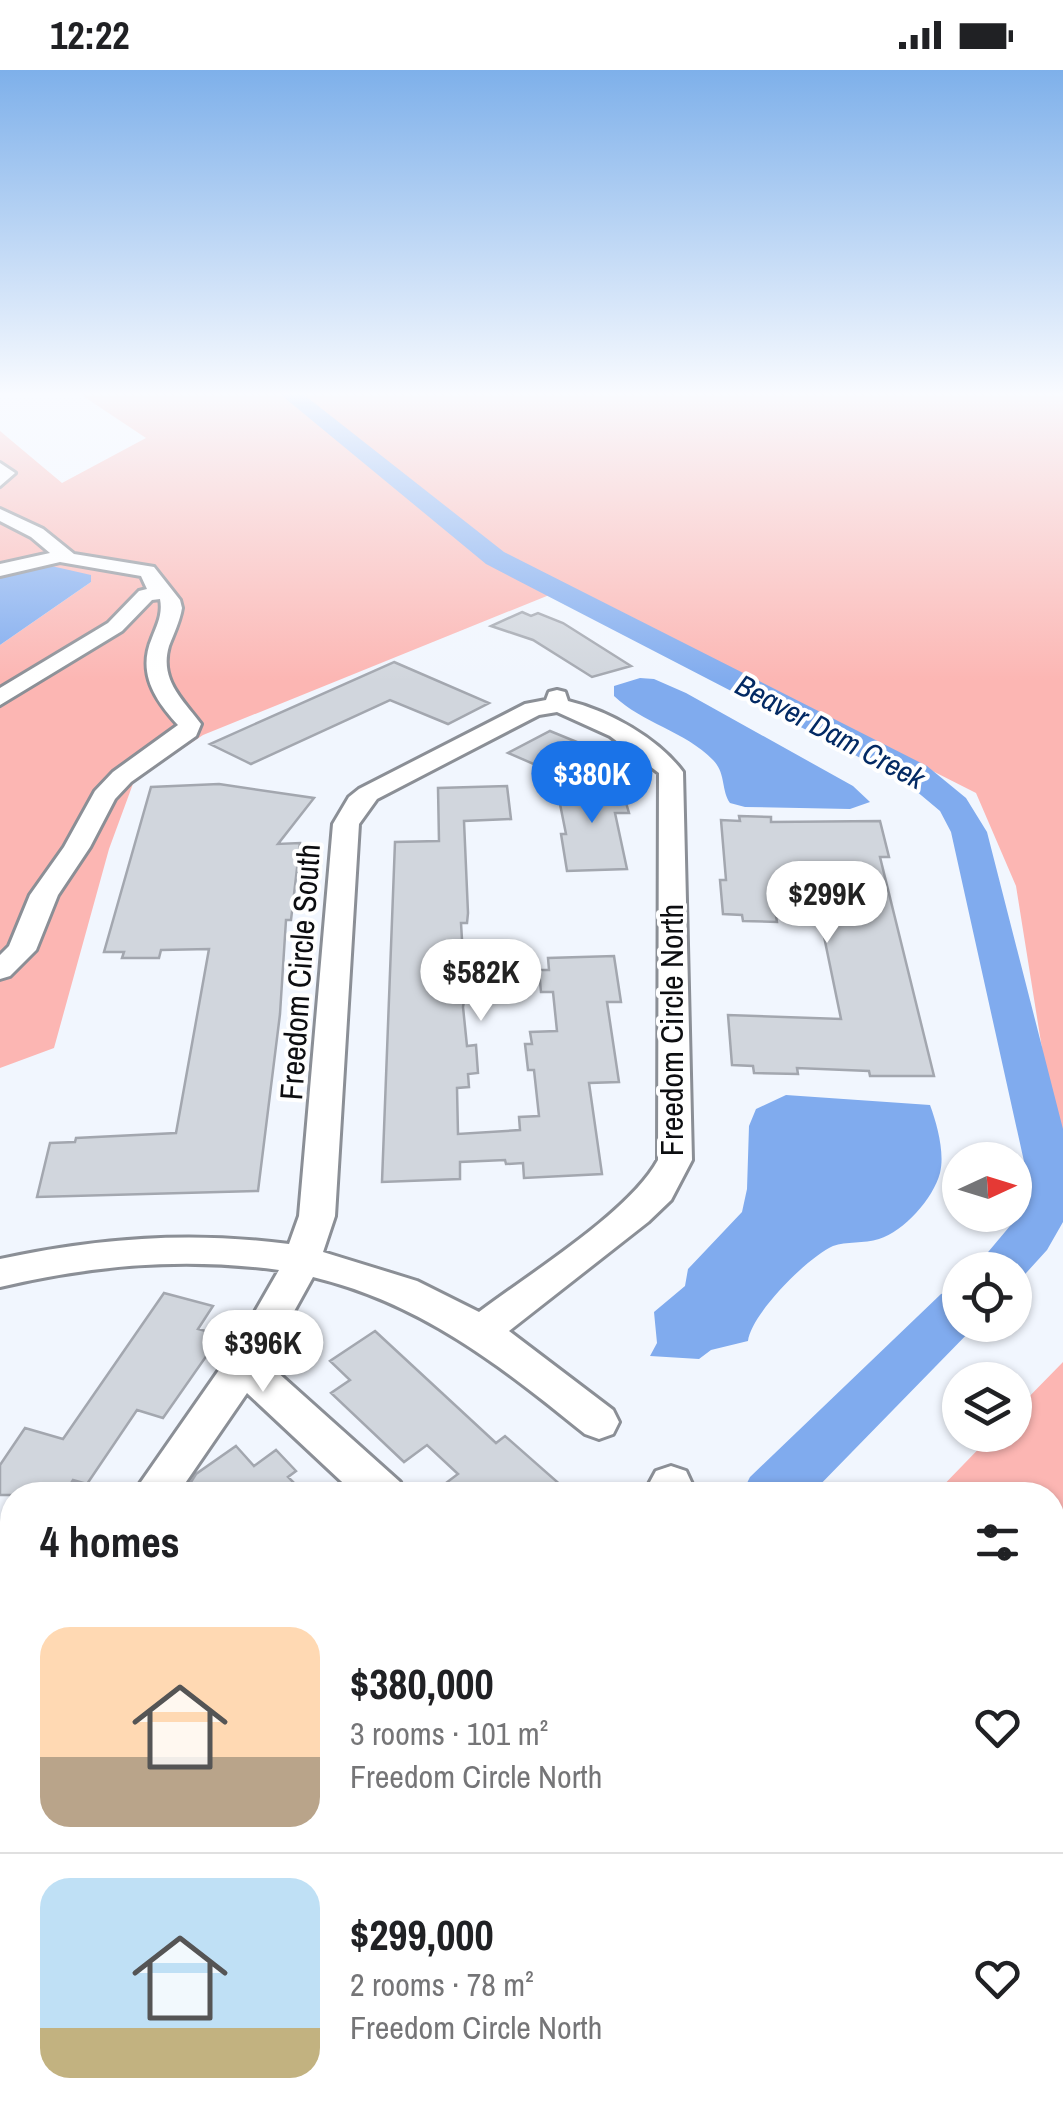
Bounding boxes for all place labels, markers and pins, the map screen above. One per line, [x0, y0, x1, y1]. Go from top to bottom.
pin: $380K [522, 741, 662, 826]
pin: $299K [757, 861, 897, 946]
pin: $582K [411, 939, 551, 1024]
pin: $396K [193, 1310, 333, 1395]

